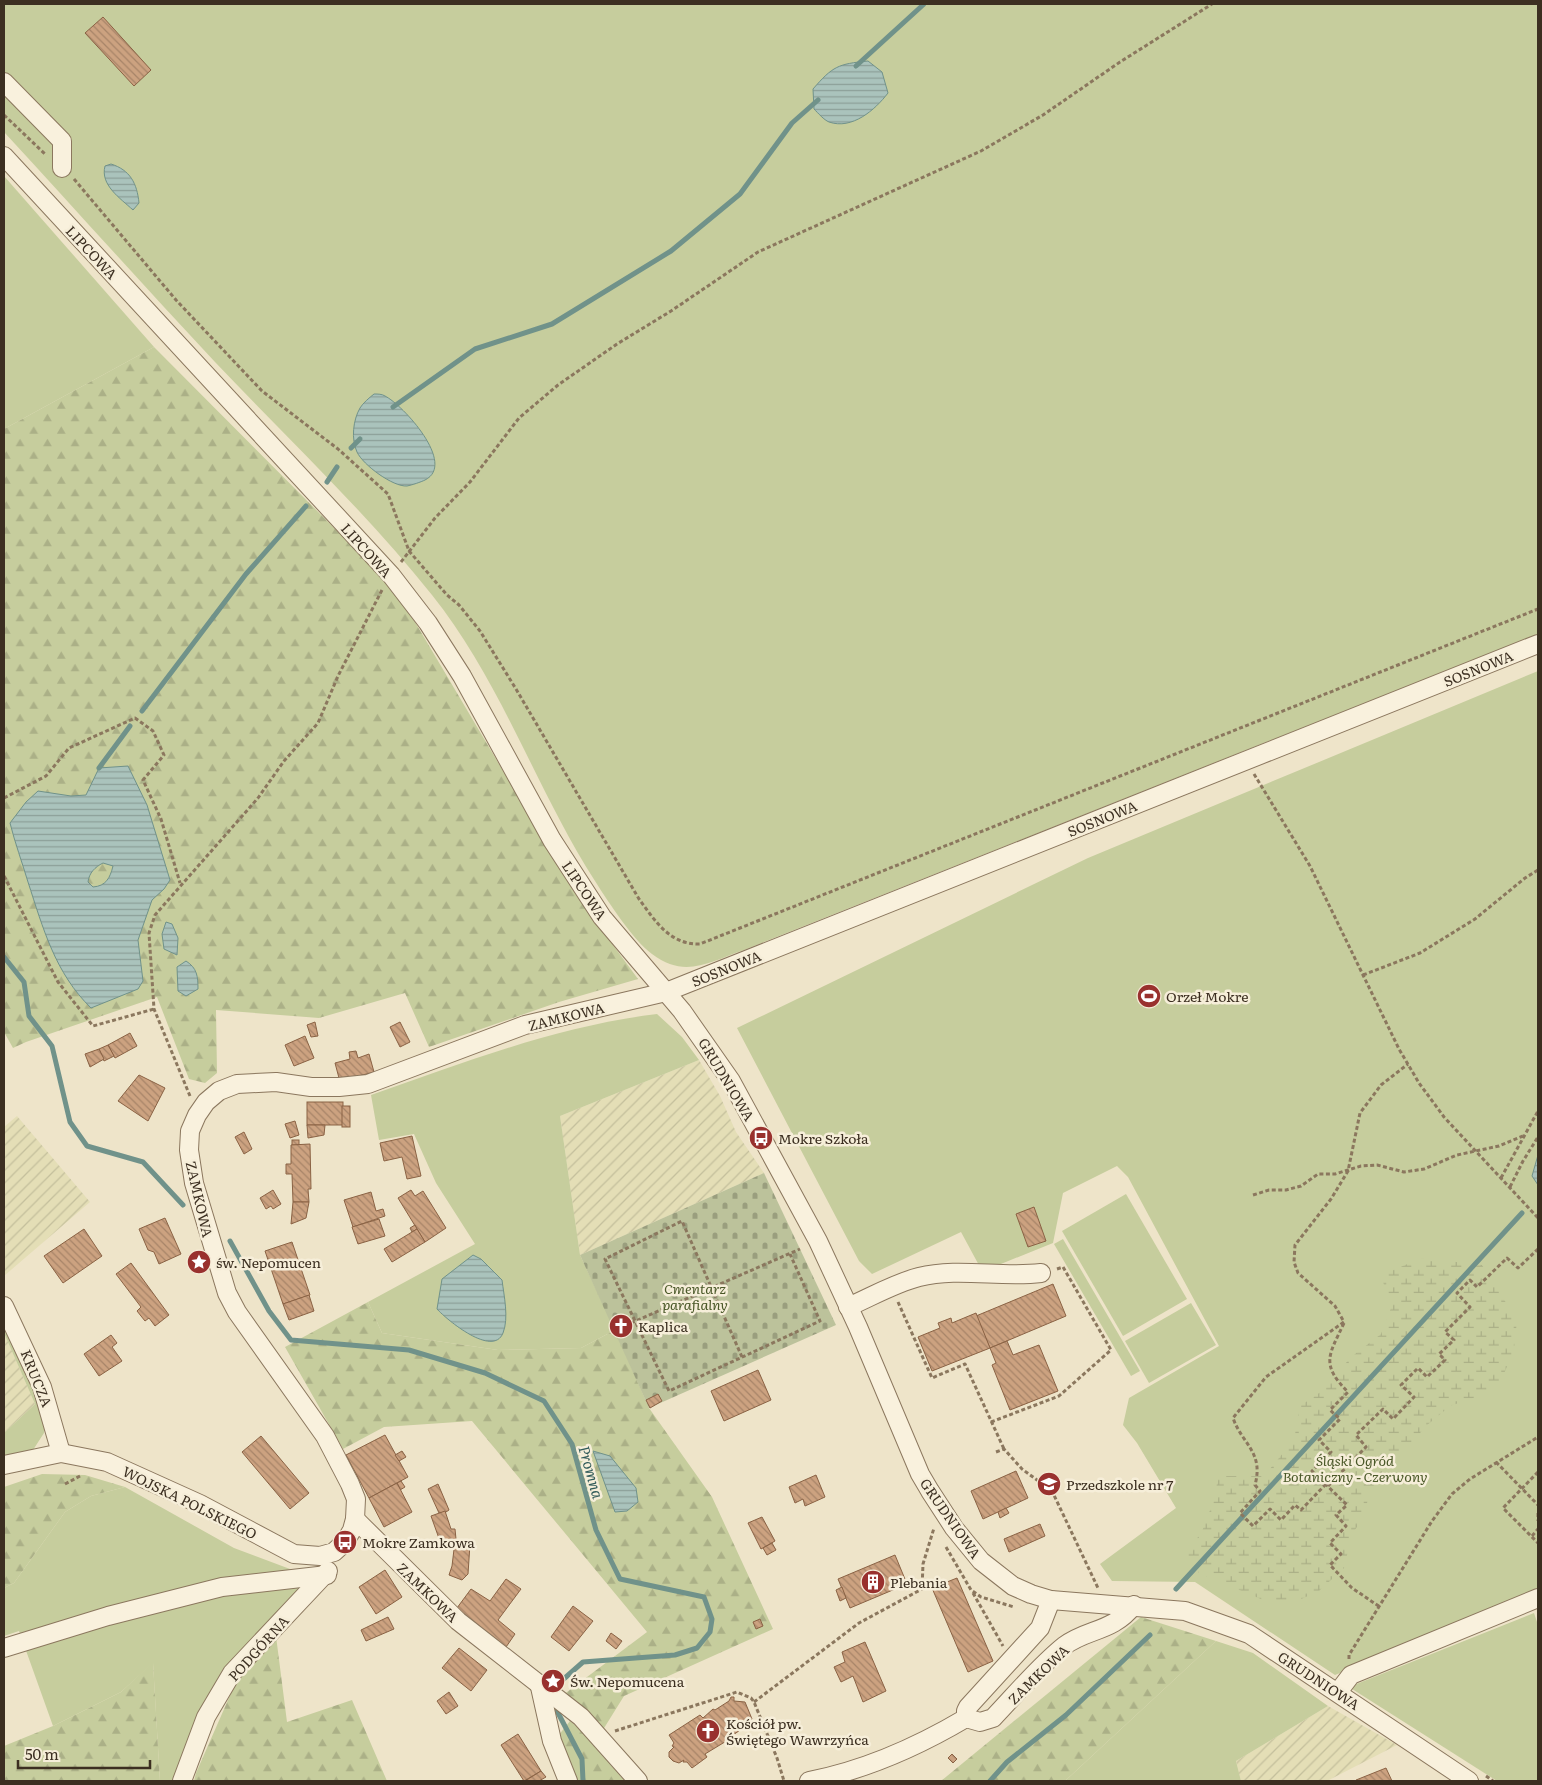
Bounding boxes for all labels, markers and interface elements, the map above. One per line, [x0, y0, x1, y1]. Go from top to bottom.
street label: LIPCOWA [62, 221, 123, 284]
street label: LIPCOWA [337, 518, 397, 582]
street label: SOSNOWA [1440, 645, 1516, 691]
street label: SOSNOWA [1064, 795, 1140, 841]
street label: LIPCOWA [558, 857, 612, 924]
street label: SOSNOWA [688, 945, 764, 991]
sports icon: Orzeł Mokre [1136, 983, 1162, 1009]
place label: Orzeł Mokre [1166, 986, 1249, 1006]
street label: ZAMKOWA [526, 997, 607, 1035]
street label: GRUDNIOWA [694, 1034, 760, 1125]
bus stop icon: Mokre Szkoła [748, 1125, 774, 1151]
place label: Mokre Szkoła [778, 1128, 869, 1148]
street label: ZAMKOWA [181, 1159, 219, 1240]
place icon: św. Nepomucen [186, 1249, 212, 1275]
place label: św. Nepomucen [216, 1252, 321, 1272]
park label: Cmentarz parafialny [662, 1278, 728, 1314]
church icon: Kaplica [608, 1313, 634, 1339]
place label: Kaplica [638, 1316, 689, 1336]
street label: KRUCZA [16, 1346, 58, 1410]
water label: Promna [574, 1443, 611, 1502]
park label: Śląski Ogród Botaniczny - Czerwony [1282, 1450, 1428, 1486]
street label: WOJSKA POLSKIEGO [119, 1461, 261, 1543]
school or university icon: Przedszkole nr 7 [1036, 1471, 1062, 1497]
street label: GRUDNIOWA [916, 1474, 986, 1563]
place label: Przedszkole nr 7 [1066, 1474, 1173, 1494]
bus stop icon: Mokre Zamkowa [332, 1529, 358, 1555]
place label: Mokre Zamkowa [362, 1532, 475, 1552]
street label: ZAMKOWA [393, 1558, 463, 1627]
building icon: Plebania [860, 1569, 886, 1595]
place label: Plebania [890, 1572, 948, 1592]
street label: PODGÓRNA [223, 1610, 293, 1685]
street label: ZAMKOWA [1003, 1639, 1073, 1708]
street label: GRUDNIOWA [1274, 1646, 1364, 1714]
place icon: Św. Nepomucena [540, 1668, 566, 1694]
place label: Św. Nepomucena [570, 1671, 685, 1691]
place label: Kościół pw. Świętego Wawrzyńca [726, 1713, 869, 1749]
church icon: Kościół pw. Świętego Wawrzyńca [695, 1718, 721, 1744]
scale bar [18, 1738, 150, 1770]
text: 50 m [25, 1742, 59, 1765]

